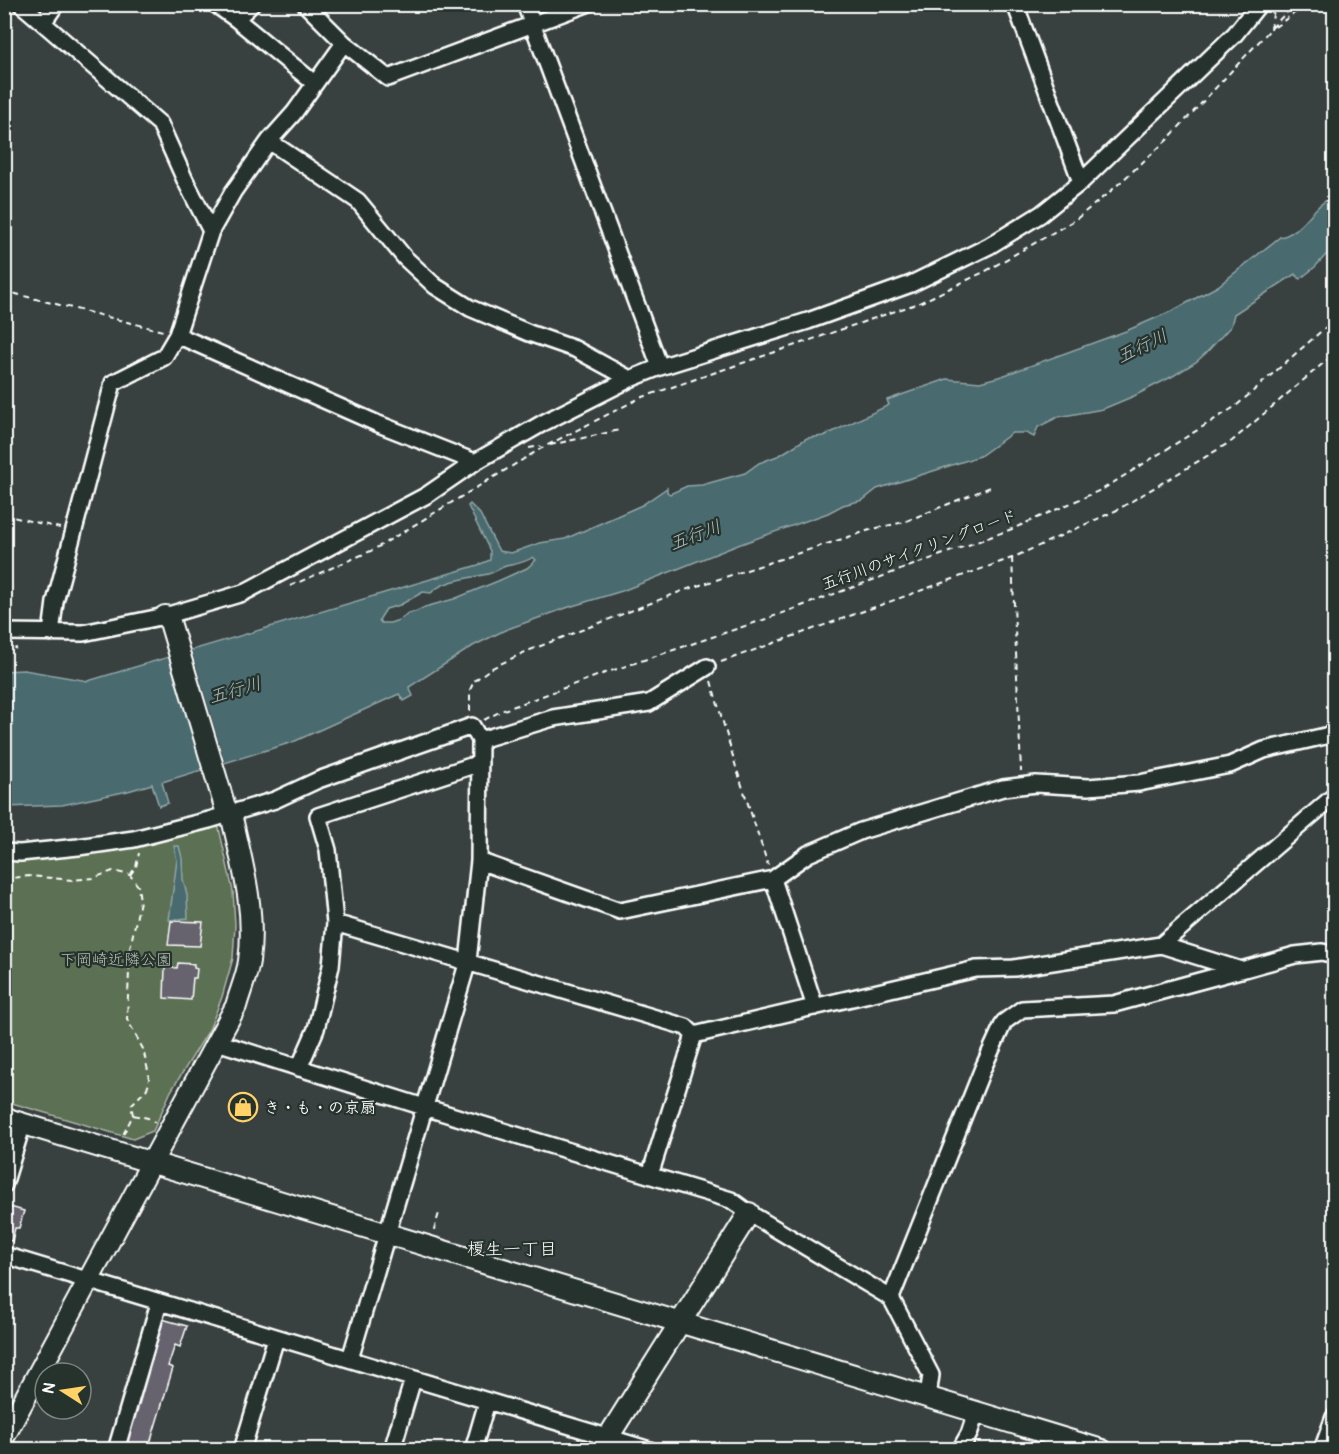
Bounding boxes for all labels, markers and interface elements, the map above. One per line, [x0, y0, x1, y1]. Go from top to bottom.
water label: 五行川 [1113, 324, 1172, 369]
street label: 五行川のサイクリングロード [819, 505, 1020, 595]
water label: 五行川 [666, 515, 725, 556]
water label: 五行川 [206, 672, 264, 709]
park label: 下岡崎近隣公園 [60, 950, 172, 970]
shop icon: き・も・の京扇 [227, 1091, 259, 1123]
place label: き・も・の京扇 [264, 1098, 376, 1118]
district label: 榎生一丁目 [467, 1238, 557, 1261]
north arrow [33, 1361, 93, 1421]
text: N [38, 1381, 60, 1395]

